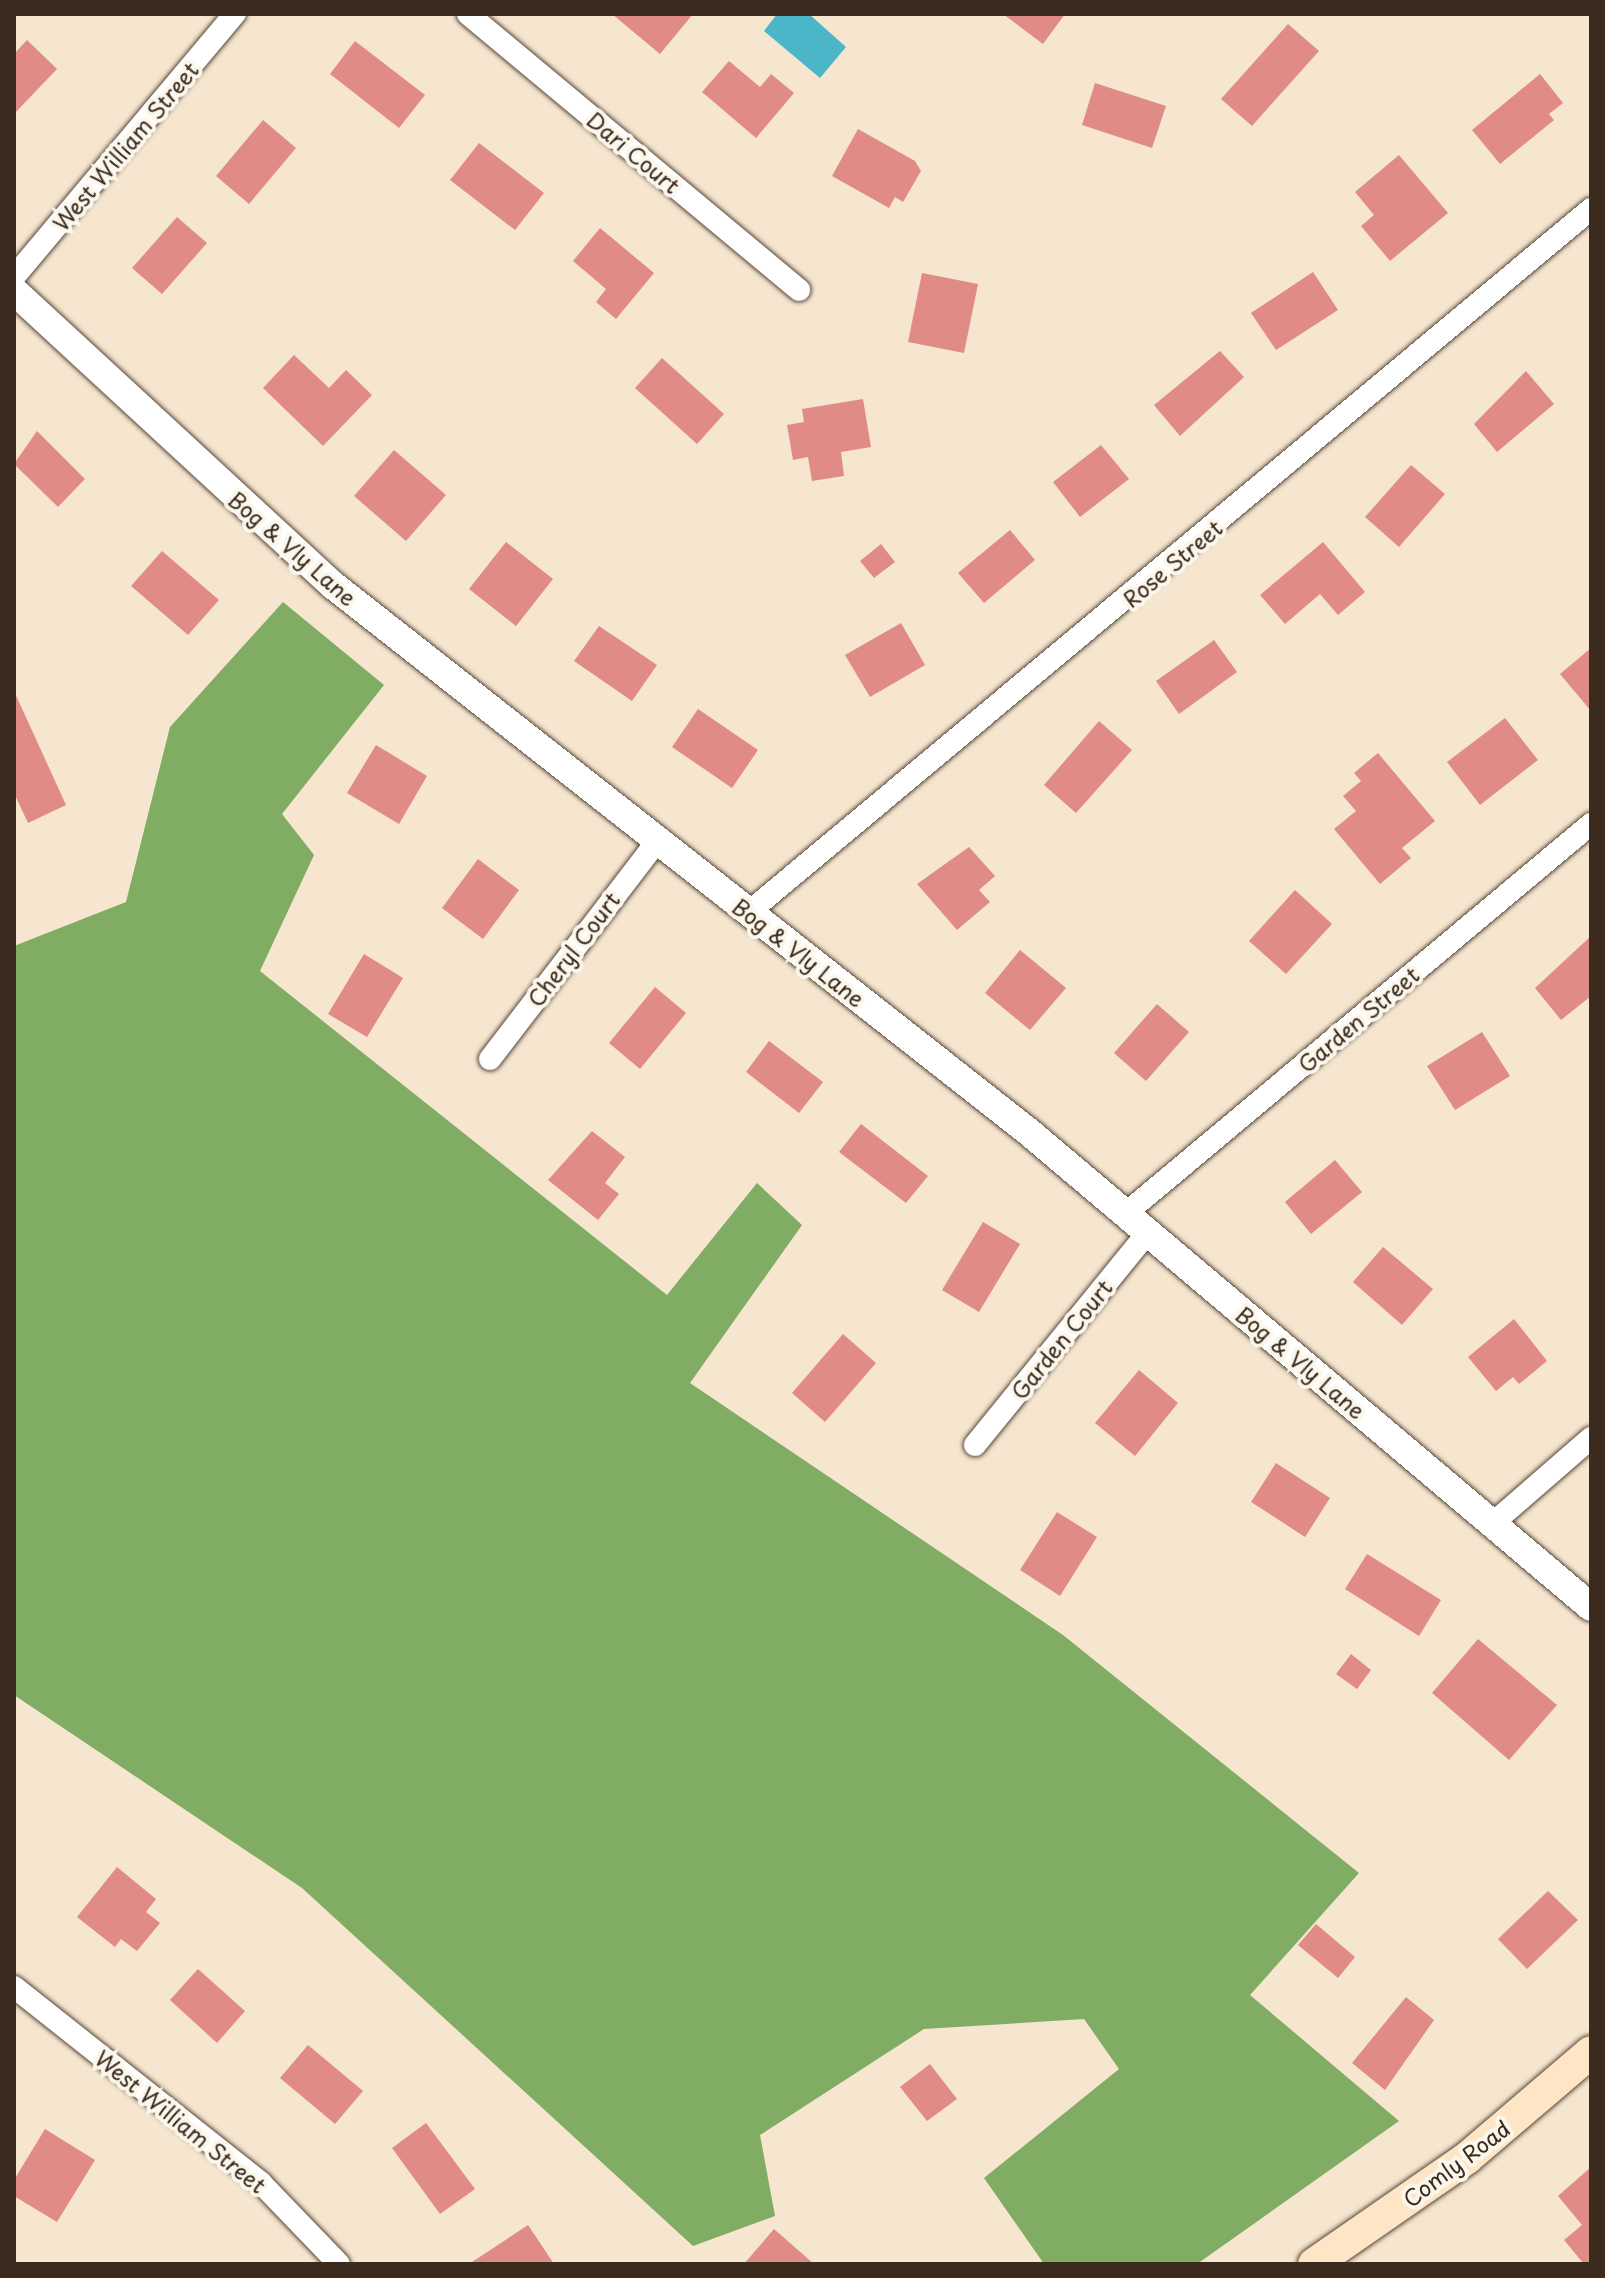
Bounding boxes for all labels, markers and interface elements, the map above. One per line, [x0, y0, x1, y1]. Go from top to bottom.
street label: West William Street [47, 56, 203, 236]
street label: Dari Court [582, 105, 686, 199]
street label: Bog & Vly Lane [223, 485, 363, 611]
street label: Rose Street [1117, 514, 1227, 612]
street label: Cheryl Court [521, 886, 625, 1012]
street label: Bog & Vly Lane [727, 892, 871, 1012]
street label: Garden Street [1292, 960, 1424, 1078]
street label: Garden Court [1005, 1274, 1117, 1404]
street label: Bog & Vly Lane [1230, 1300, 1372, 1424]
street label: West William Street [90, 2044, 272, 2198]
street label: Comly Road [1397, 2114, 1515, 2212]

